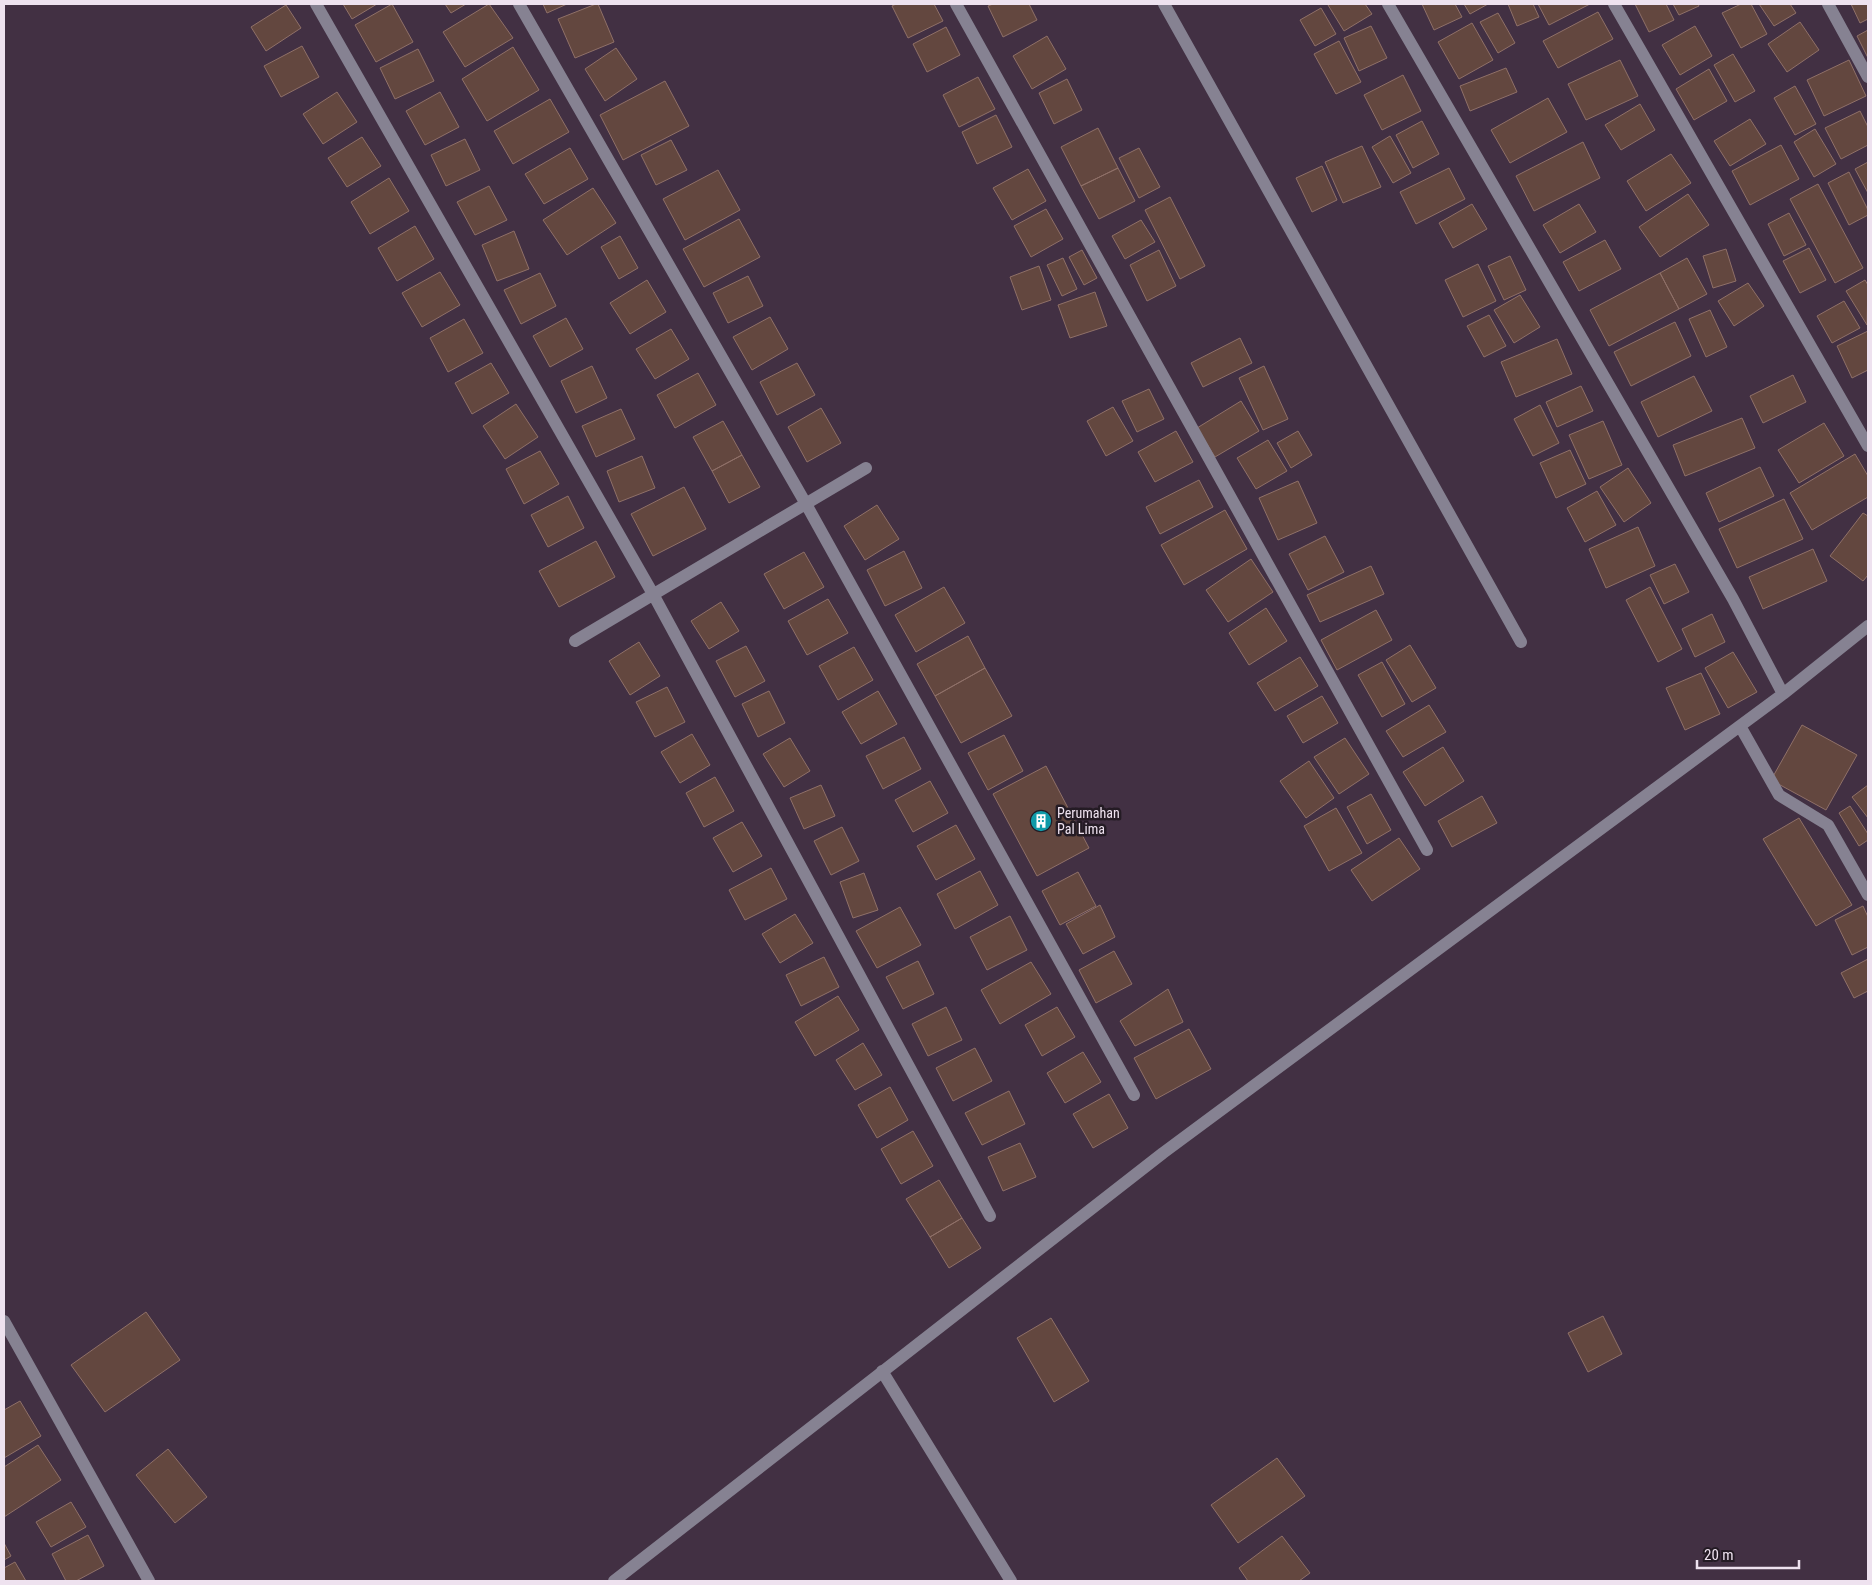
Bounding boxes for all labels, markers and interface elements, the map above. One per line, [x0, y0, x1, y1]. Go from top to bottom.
place label: Perumahan Pal Lima [1057, 805, 1120, 837]
building icon: Perumahan Pal Lima [1029, 809, 1053, 833]
scale bar [1697, 1538, 1800, 1570]
text: 20 m [1704, 1546, 1734, 1564]

